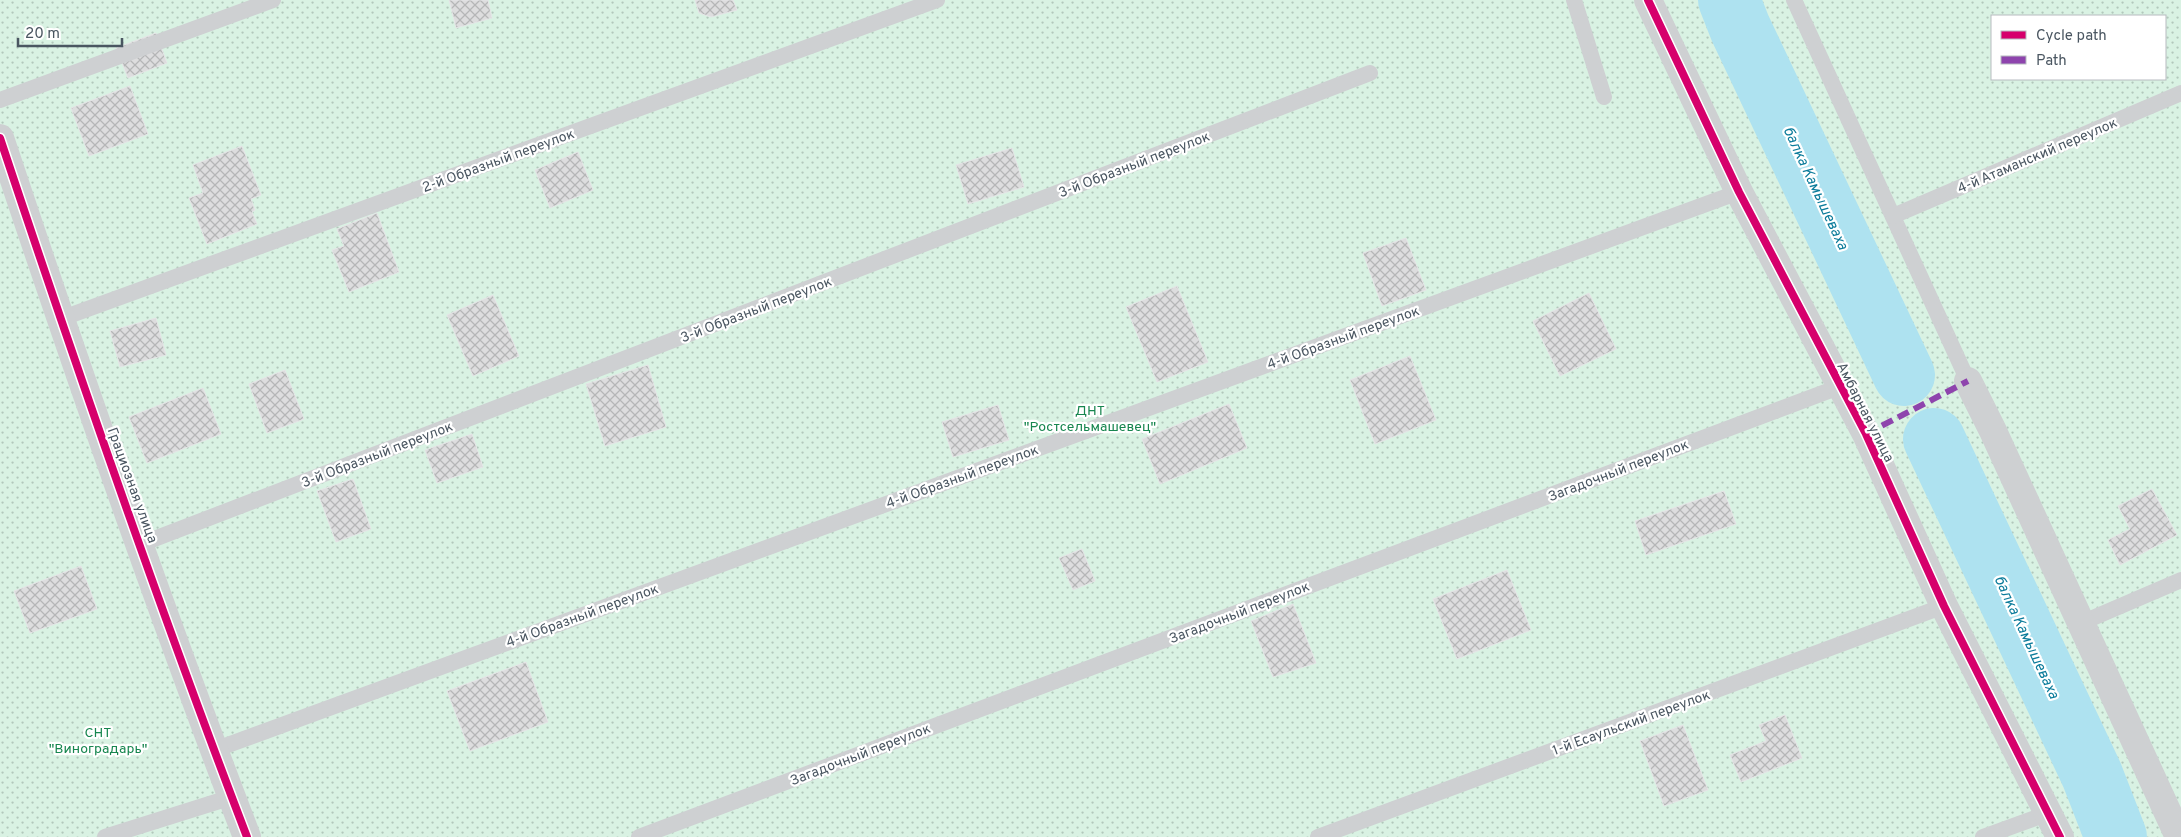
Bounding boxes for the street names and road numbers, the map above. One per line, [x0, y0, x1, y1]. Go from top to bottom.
street label: 4-й Атаманский переулок [1955, 115, 2120, 198]
street label: 2-й Образный переулок [420, 126, 577, 197]
street label: 3-й Образный переулок [1057, 129, 1213, 202]
street label: 3-й Образный переулок [679, 274, 835, 347]
street label: 4-й Образный переулок [1265, 303, 1422, 374]
street label: Амбарная улица [1832, 360, 1897, 465]
street label: 3-й Образный переулок [300, 419, 456, 492]
street label: Грациозная улица [103, 425, 160, 546]
street label: Загадочный переулок [1546, 437, 1691, 506]
street label: 4-й Образный переулок [884, 442, 1041, 513]
street label: Загадочный переулок [1167, 579, 1312, 648]
street label: 4-й Образный переулок [504, 581, 661, 652]
street label: 1-й Есаульский переулок [1550, 687, 1713, 760]
street label: Загадочный переулок [788, 721, 933, 790]

